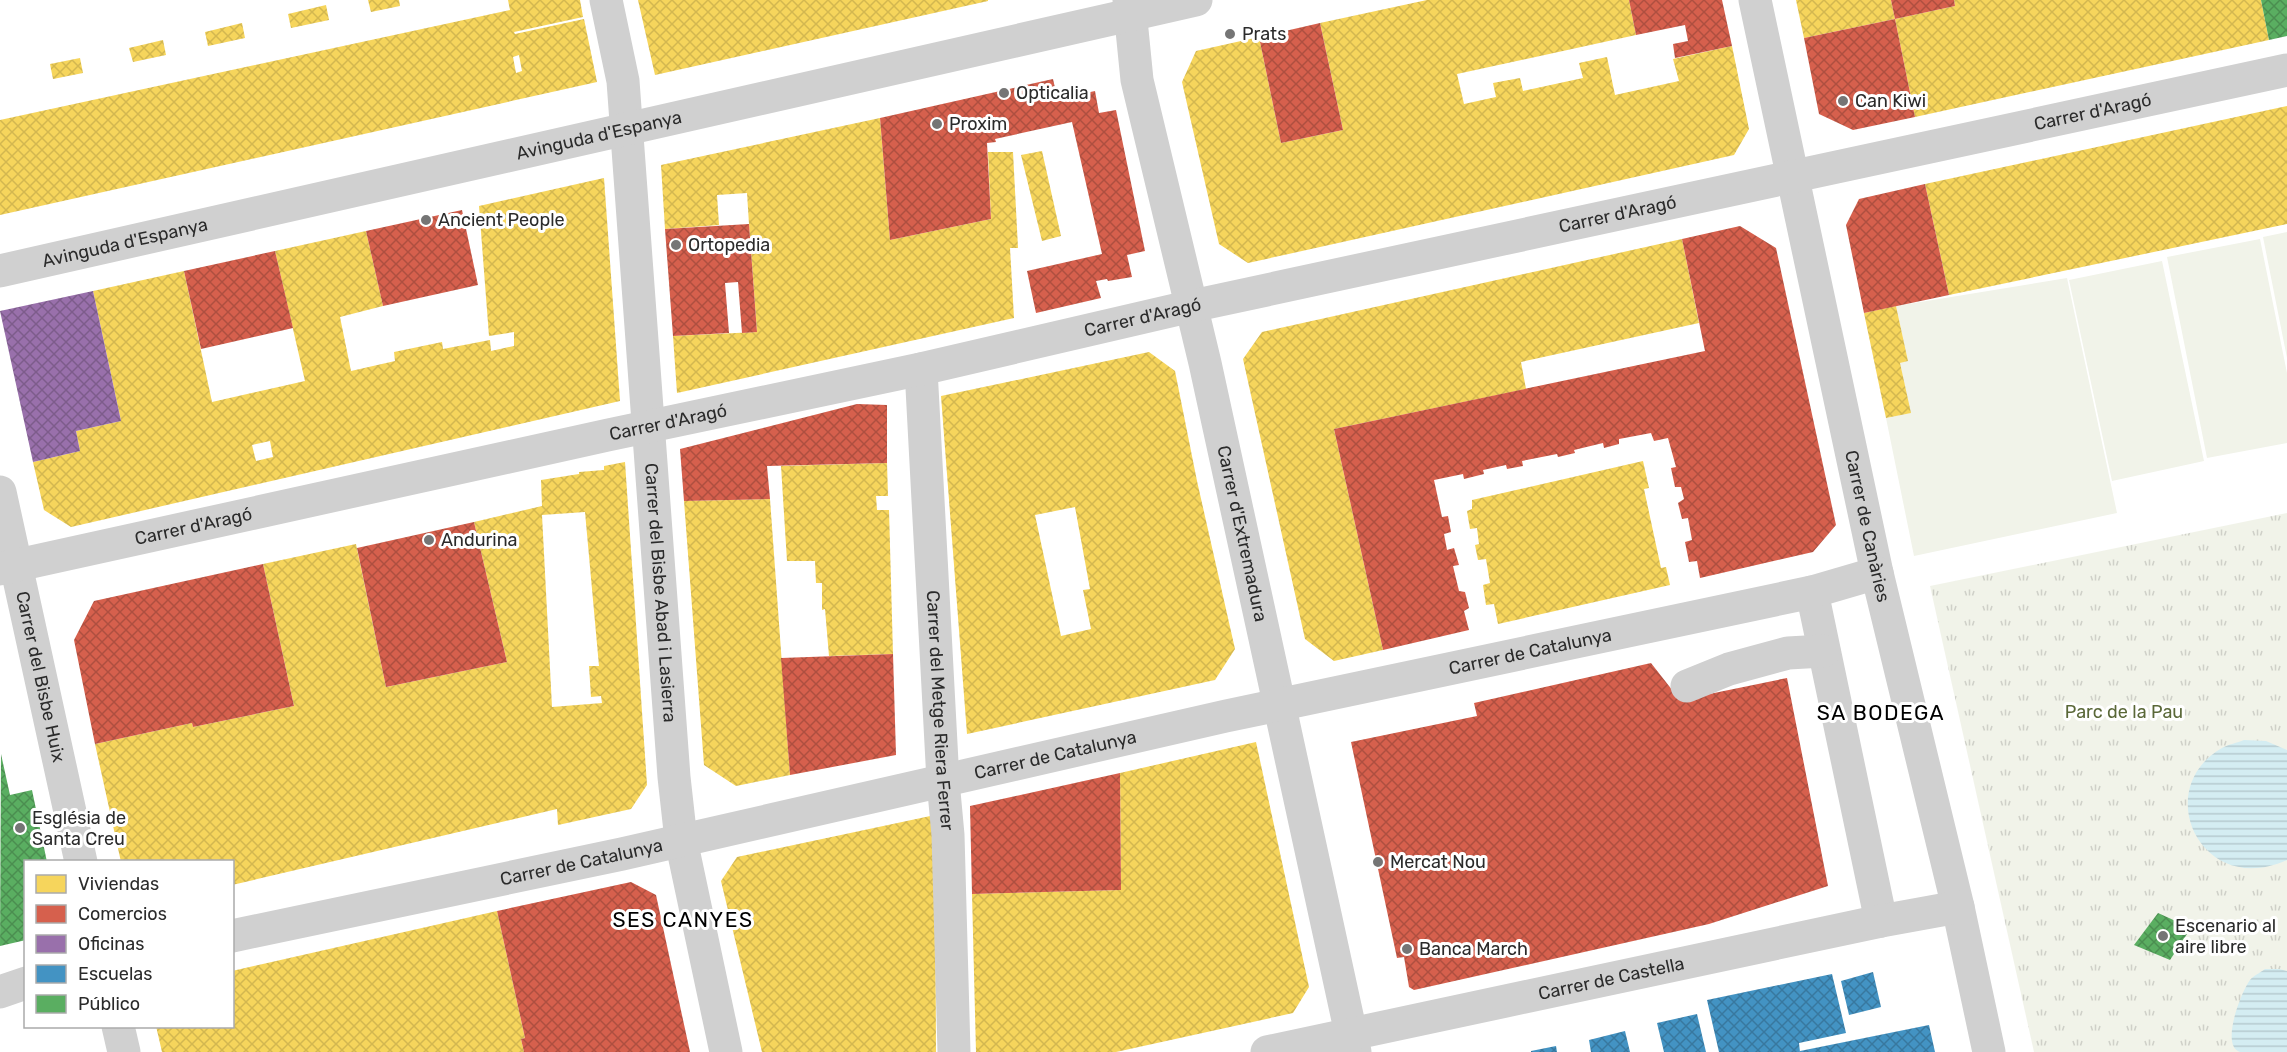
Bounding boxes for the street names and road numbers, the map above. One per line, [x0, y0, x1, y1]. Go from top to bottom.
street label: Carrer d'Aragó [2032, 89, 2153, 135]
street label: Avinguda d'Espanya [514, 106, 684, 165]
street label: Carrer d'Aragó [1557, 191, 1678, 238]
street label: Avinguda d'Espanya [40, 213, 210, 272]
street label: Carrer d'Aragó [1082, 293, 1203, 342]
street label: Carrer d'Aragó [607, 399, 729, 445]
street label: Carrer d'Extremadura [1212, 443, 1272, 624]
street label: Carrer de Canàries [1840, 448, 1895, 604]
street label: Carrer del Bisbe Abad i Lasierra [640, 462, 681, 723]
street label: Carrer d'Aragó [133, 503, 254, 550]
street label: Carrer del Bisbe Huix [11, 589, 70, 765]
street label: Carrer del Metge Riera Ferrer [922, 590, 959, 832]
street label: Carrer de Catalunya [1447, 624, 1614, 680]
street label: Carrer de Catalunya [972, 726, 1139, 784]
street label: Carrer de Catalunya [498, 834, 665, 890]
street label: Carrer de Castella [1536, 952, 1686, 1005]

